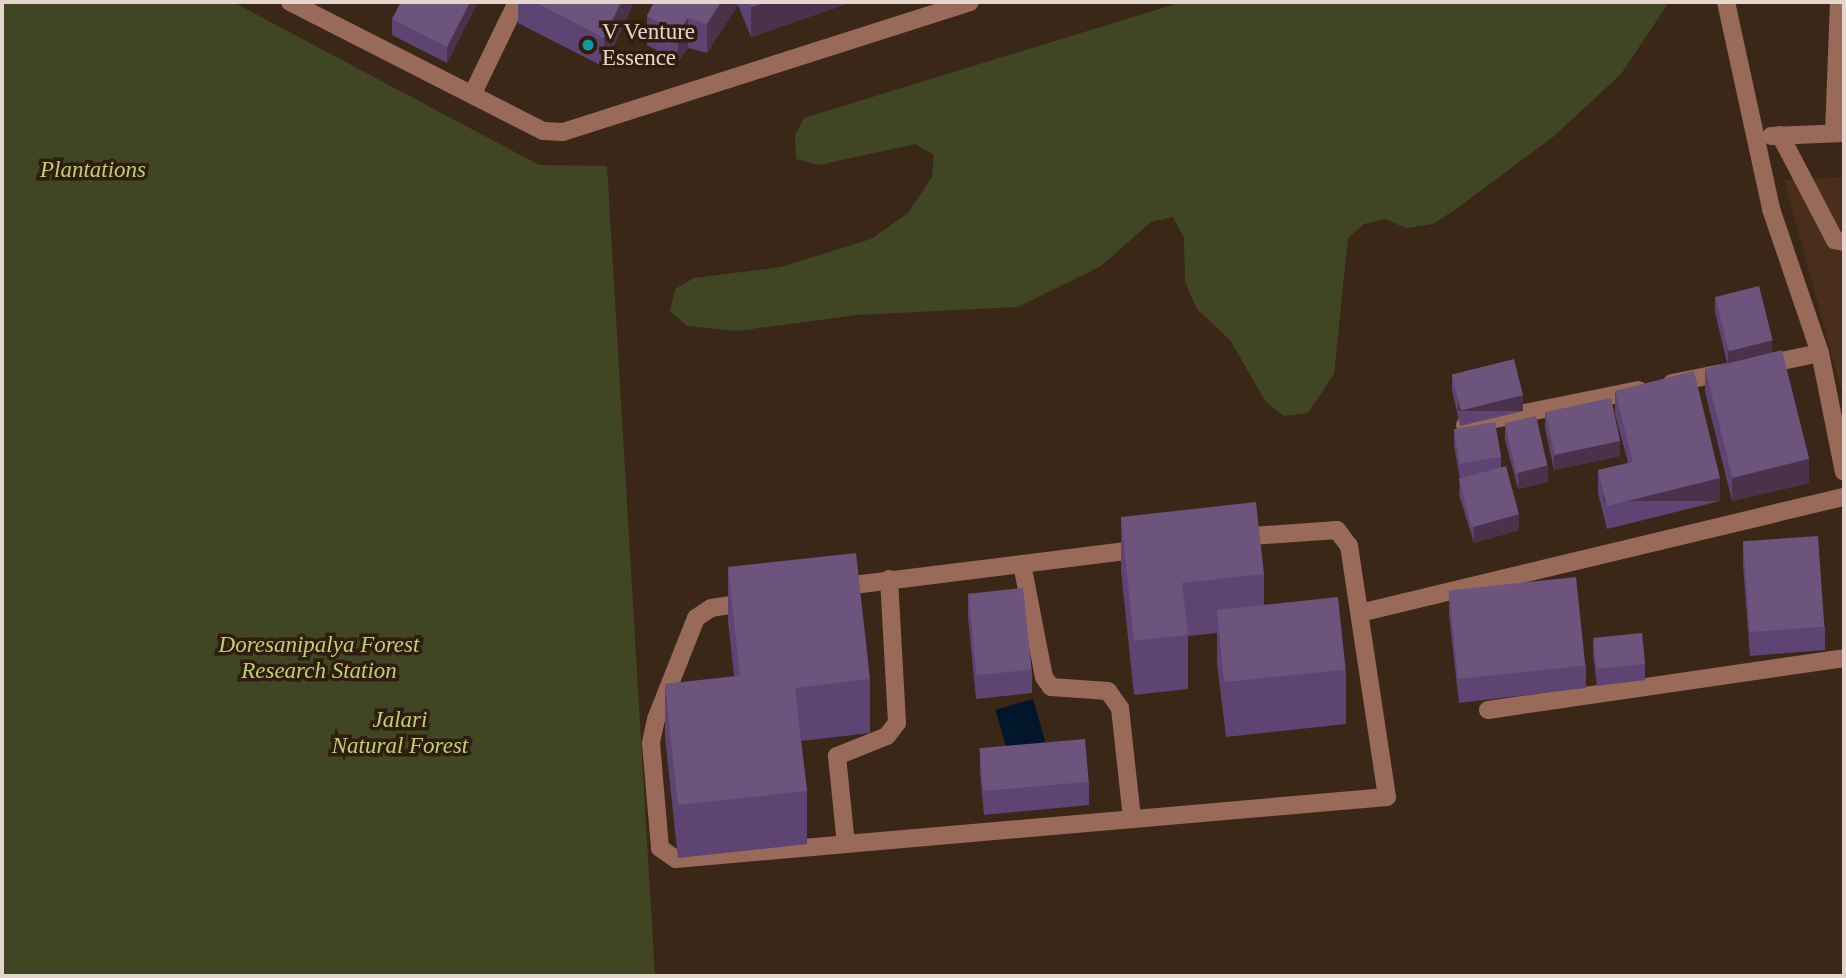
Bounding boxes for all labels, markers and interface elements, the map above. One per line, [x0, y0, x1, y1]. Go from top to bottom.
place label: V Venture Essence [602, 18, 696, 72]
marker: V Venture Essence [580, 37, 596, 53]
park label: Plantations [40, 156, 146, 184]
park label: Doresanipalya Forest Research Station [219, 631, 419, 685]
park label: Jalari Natural Forest [332, 706, 468, 760]

